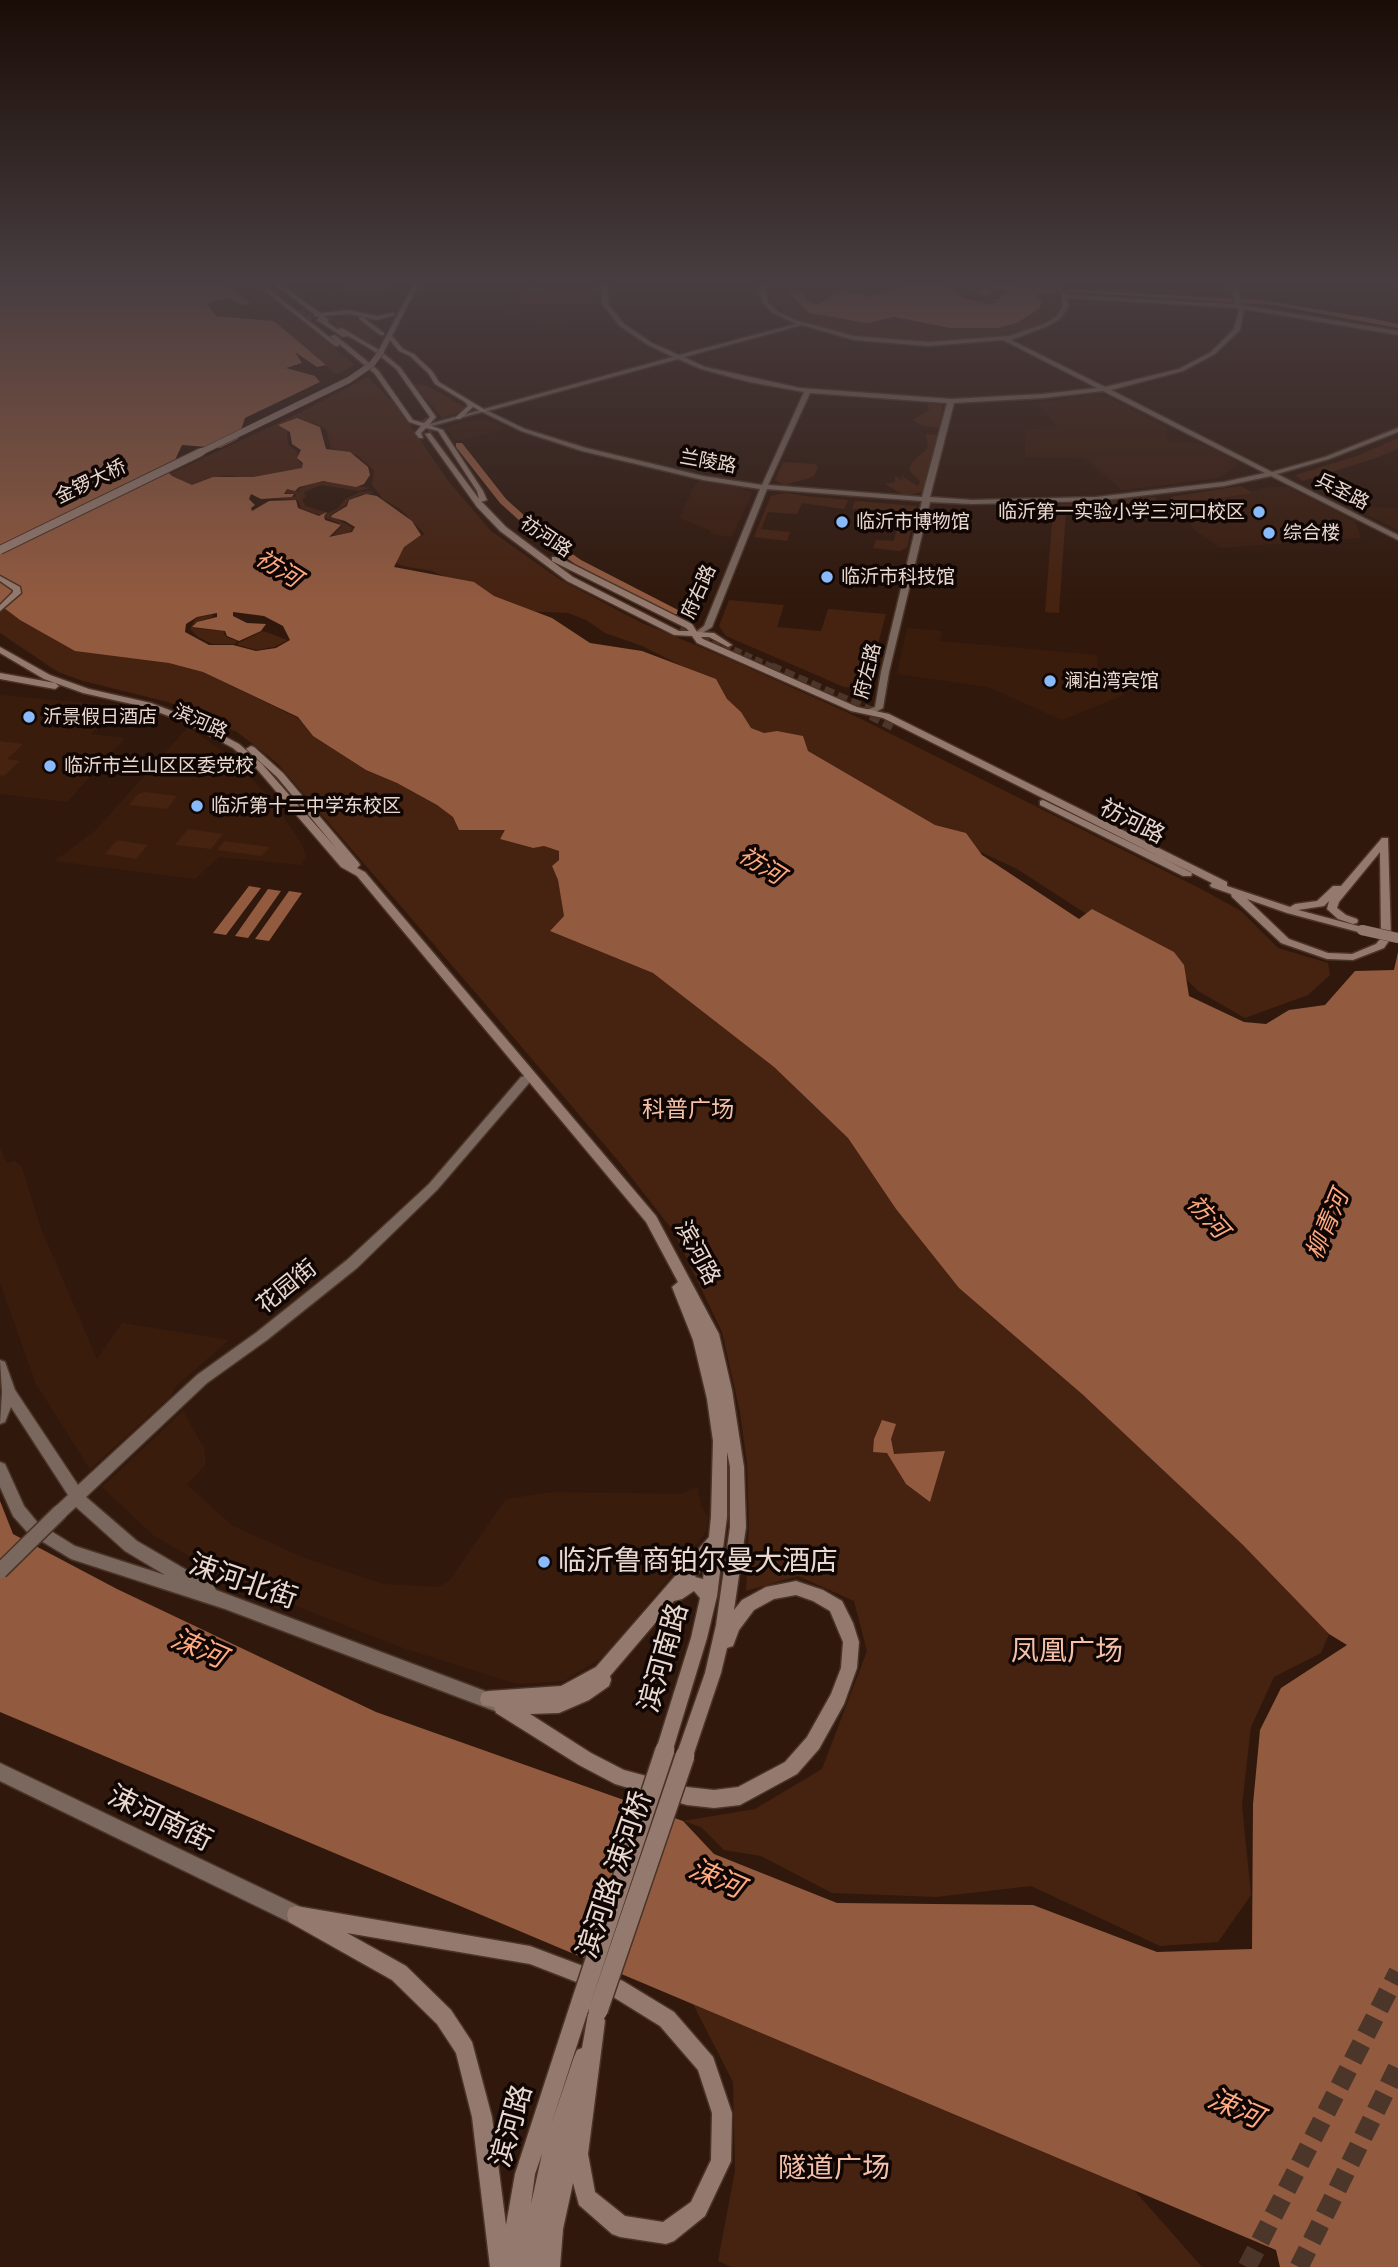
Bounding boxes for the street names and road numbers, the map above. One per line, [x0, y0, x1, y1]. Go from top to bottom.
street label: 兰陵路 [678, 446, 738, 478]
street label: 金锣大桥 [52, 455, 130, 509]
street label: 兵圣路 [1311, 469, 1373, 515]
street label: 祊河路 [516, 512, 576, 562]
street label: 府右路 [677, 561, 721, 623]
street label: 府左路 [850, 641, 886, 701]
street label: 滨河路 [169, 700, 231, 744]
street label: 祊河路 [1095, 794, 1169, 850]
street label: 滨河路 [669, 1216, 725, 1290]
street label: 花园街 [252, 1255, 322, 1319]
street label: 涑河北街 [185, 1548, 301, 1616]
street label: 滨河南路 [632, 1600, 696, 1716]
street label: 涑河南街 [102, 1779, 218, 1859]
street label: 滨河路 涑河桥 [571, 1787, 659, 1963]
street label: 滨河路 [484, 2081, 540, 2171]

